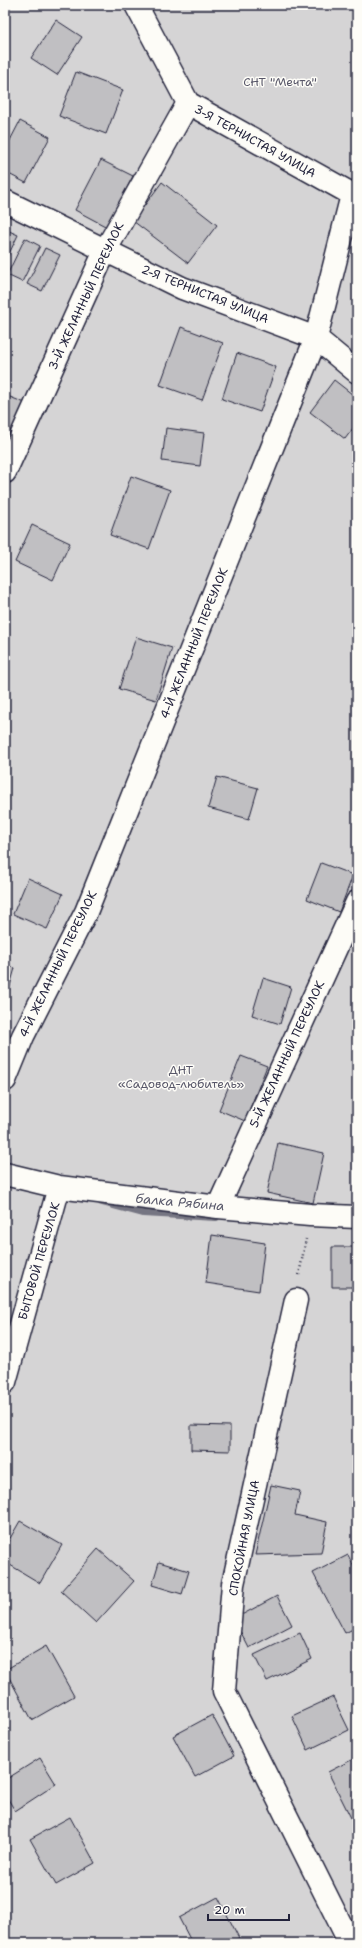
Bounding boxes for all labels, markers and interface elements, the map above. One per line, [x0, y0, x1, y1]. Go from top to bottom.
park label: СНТ "Мечта" [243, 74, 317, 90]
street label: 3-Я ТЕРНИСТАЯ УЛИЦА [191, 101, 319, 181]
street label: 3-Й ЖЕЛАННЫЙ ПЕРЕУЛОК [45, 219, 127, 373]
street label: 2-Я ТЕРНИСТАЯ УЛИЦА [139, 261, 271, 327]
street label: 4-Й ЖЕЛАННЫЙ ПЕРЕУЛОК [156, 565, 232, 721]
street label: 4-Й ЖЕЛАННЫЙ ПЕРЕУЛОК [15, 888, 101, 1040]
street label: 5-Й ЖЕЛАННЫЙ ПЕРЕУЛОК [246, 978, 328, 1130]
park label: ДНТ «Садовод-любитель» [118, 1062, 244, 1092]
water label: балка Рябина [135, 1190, 225, 1214]
street label: БЫТОВОЙ ПЕРЕУЛОК [14, 1200, 64, 1322]
street label: СПОКОЙНАЯ УЛИЦА [225, 1478, 263, 1597]
scale bar [208, 1896, 289, 1922]
text: 20 m [214, 1902, 245, 1918]

